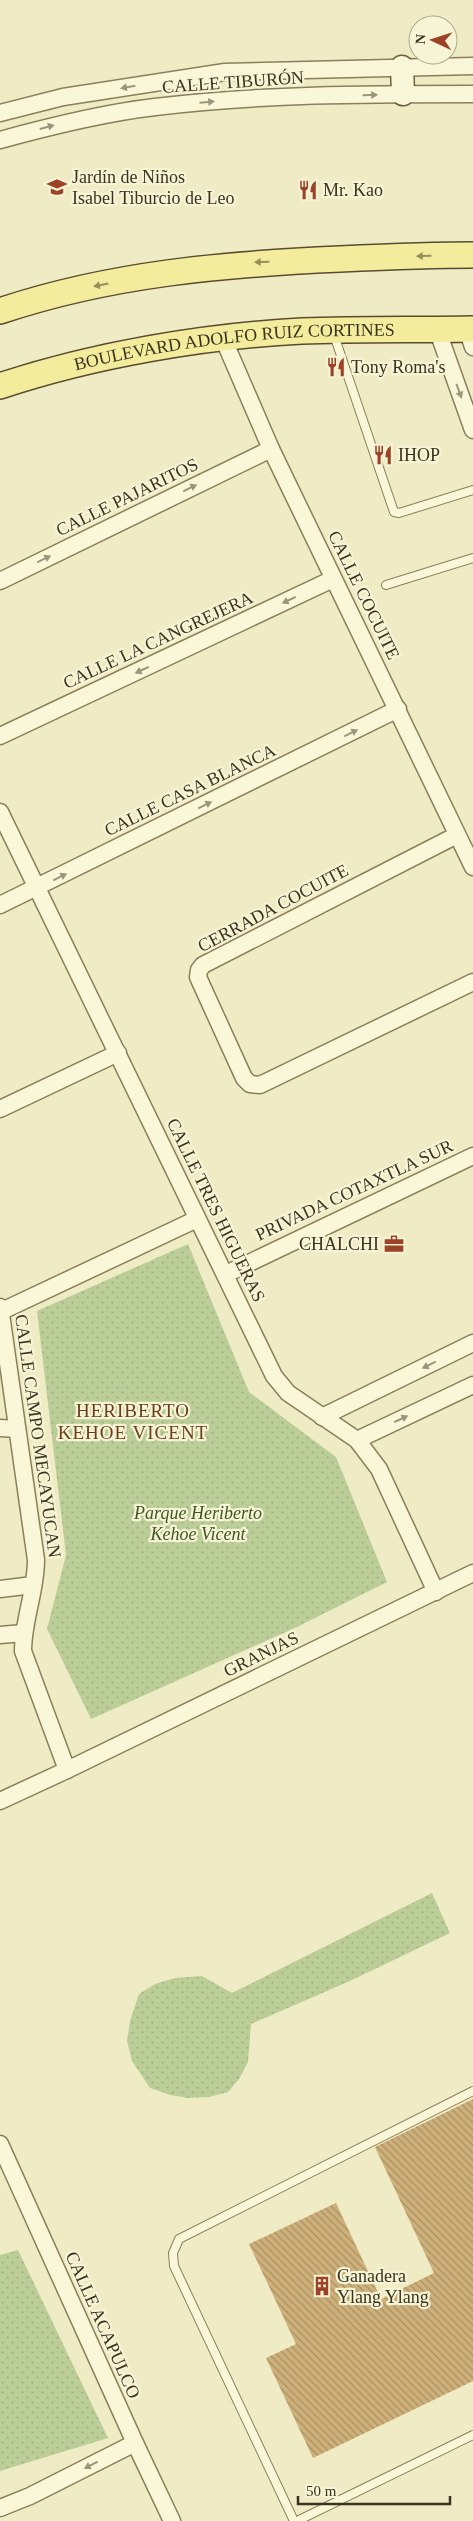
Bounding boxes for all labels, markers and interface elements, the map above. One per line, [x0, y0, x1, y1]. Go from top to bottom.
north arrow [408, 15, 458, 65]
text: N [413, 34, 428, 45]
street label: CALLE TIBURÓN [161, 66, 305, 97]
one-way arrow [120, 83, 136, 91]
one-way arrow [362, 91, 378, 99]
one-way arrow [200, 98, 216, 106]
one-way arrow [40, 123, 55, 131]
place label: Jardín de Niños Isabel Tiburcio de Leo [72, 167, 234, 208]
school or university icon: Jardín de Niños Isabel Tiburcio de Leo [46, 176, 68, 198]
restaurant icon: Mr. Kao [297, 179, 319, 201]
place label: Mr. Kao [323, 180, 383, 200]
one-way arrow [416, 252, 432, 260]
one-way arrow [254, 258, 270, 266]
one-way arrow [93, 281, 109, 289]
street label: BOULEVARD ADOLFO RUIZ CORTINES [72, 320, 395, 374]
restaurant icon: Tony Roma's [325, 356, 347, 378]
place label: Tony Roma's [351, 357, 445, 377]
one-way arrow [456, 384, 463, 399]
restaurant icon: IHOP [372, 444, 394, 466]
place label: IHOP [398, 445, 440, 465]
street label: CALLE PAJARITOS [53, 454, 201, 540]
one-way arrow [183, 484, 197, 492]
street label: CALLE COCUITE [324, 527, 404, 663]
one-way arrow [37, 555, 51, 563]
street label: CALLE LA CANGREJERA [60, 587, 256, 693]
one-way arrow [282, 597, 296, 605]
one-way arrow [135, 666, 149, 674]
one-way arrow [344, 728, 358, 736]
street label: CALLE CASA BLANCA [101, 740, 279, 840]
one-way arrow [198, 800, 213, 809]
street label: CERRADA COCUITE [194, 860, 352, 956]
one-way arrow [53, 872, 67, 880]
street label: CALLE TRES HIGUERAS [163, 1115, 269, 1305]
street label: PRIVADA COTAXTLA SUR [252, 1135, 456, 1245]
office icon: CHALCHI [383, 1233, 405, 1255]
place label: CHALCHI [299, 1234, 379, 1254]
street label: CALLE CAMPO MECAYUCAN [11, 1313, 65, 1559]
one-way arrow [422, 1361, 436, 1369]
district label: HERIBERTO KEHOE VICENT [58, 1400, 208, 1443]
one-way arrow [394, 1415, 408, 1423]
park label: Parque Heriberto Kehoe Vicent [133, 1503, 262, 1544]
street label: GRANJAS [220, 1627, 302, 1681]
street label: CALLE ACAPULCO [62, 2249, 144, 2401]
place label: Ganadera Ylang Ylang [337, 2266, 429, 2307]
building icon: Ganadera Ylang Ylang [311, 2275, 333, 2297]
one-way arrow [84, 2461, 98, 2469]
scale bar [298, 2474, 450, 2506]
text: 50 m [306, 2483, 337, 2499]

